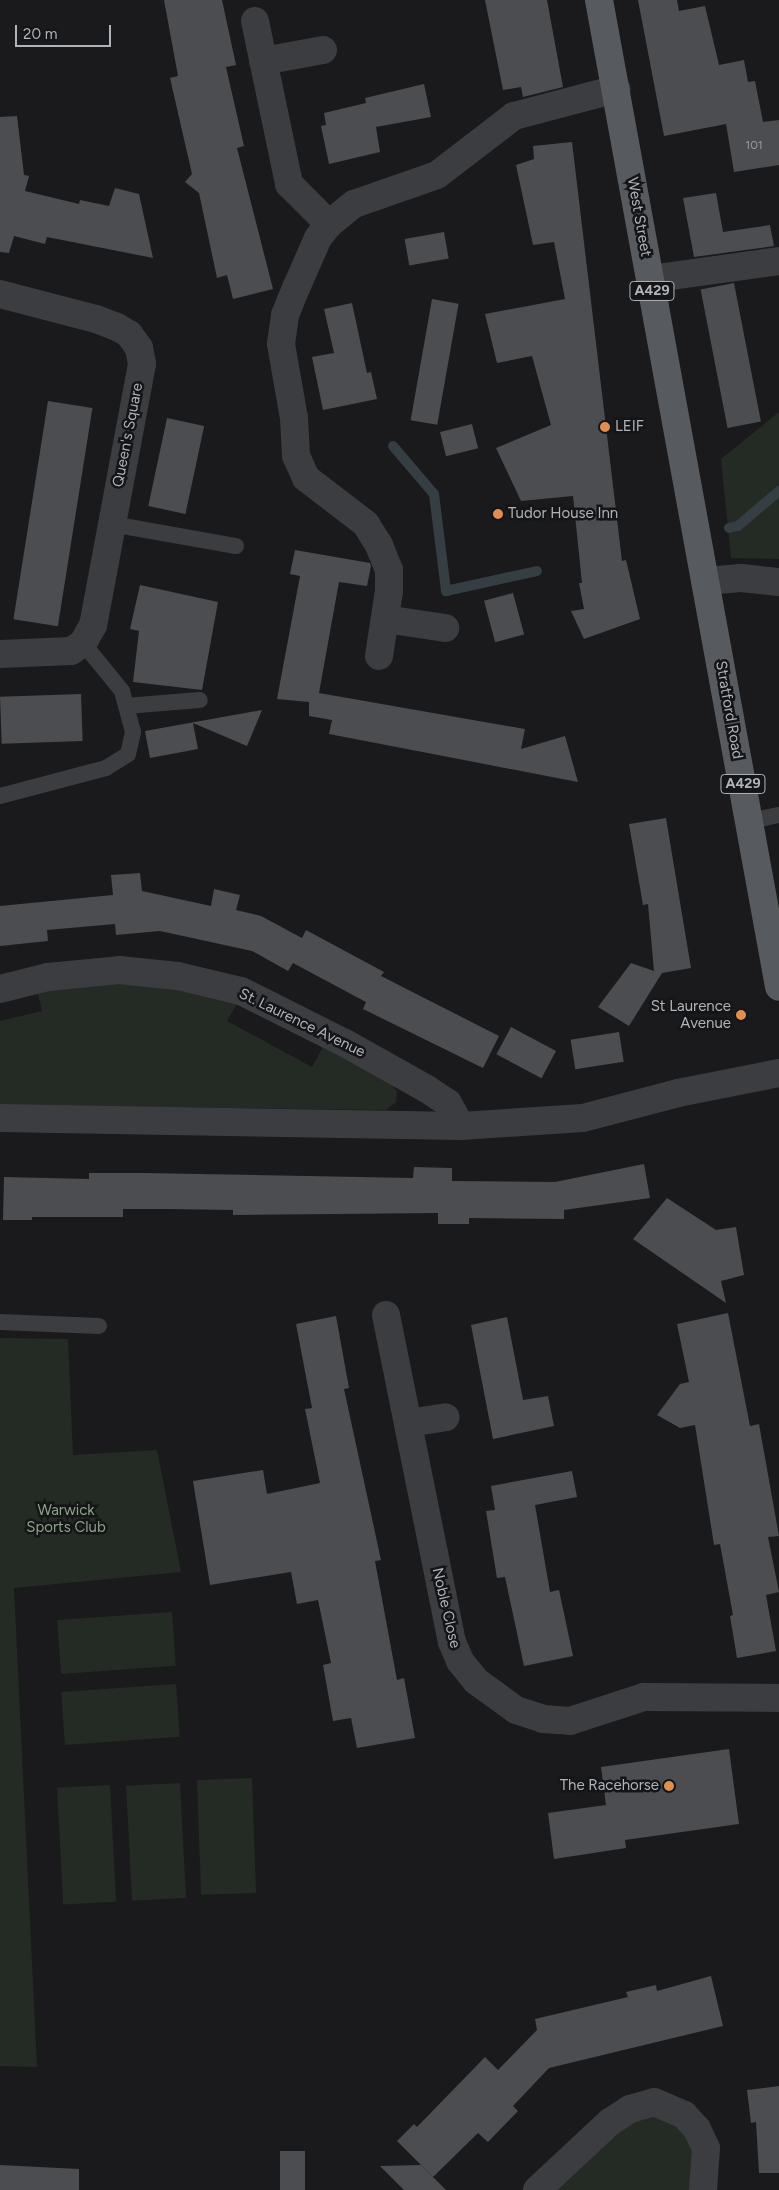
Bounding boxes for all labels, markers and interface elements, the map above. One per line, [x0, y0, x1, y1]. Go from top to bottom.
scale bar [18, 15, 114, 47]
text: 20 m [23, 25, 57, 43]
house number: 101 [745, 139, 763, 153]
street label: West Street [623, 176, 655, 258]
road number: A429 [628, 280, 676, 302]
street label: Queen's Square [109, 381, 147, 489]
place label: LEIF [615, 418, 644, 436]
marker: LEIF [599, 421, 611, 433]
place label: Tudor House Inn [508, 505, 618, 523]
marker: Tudor House Inn [492, 508, 504, 520]
street label: Stratford Road [711, 659, 747, 761]
road number: A429 [719, 772, 767, 796]
street label: St. Laurence Avenue [236, 985, 368, 1061]
place label: St Laurence Avenue [651, 997, 731, 1032]
marker: St Laurence Avenue [735, 1009, 747, 1021]
park label: Warwick Sports Club [26, 1501, 106, 1536]
street label: Noble Close [428, 1566, 464, 1650]
place label: The Racehorse [560, 1777, 659, 1795]
marker: The Racehorse [663, 1780, 675, 1792]

